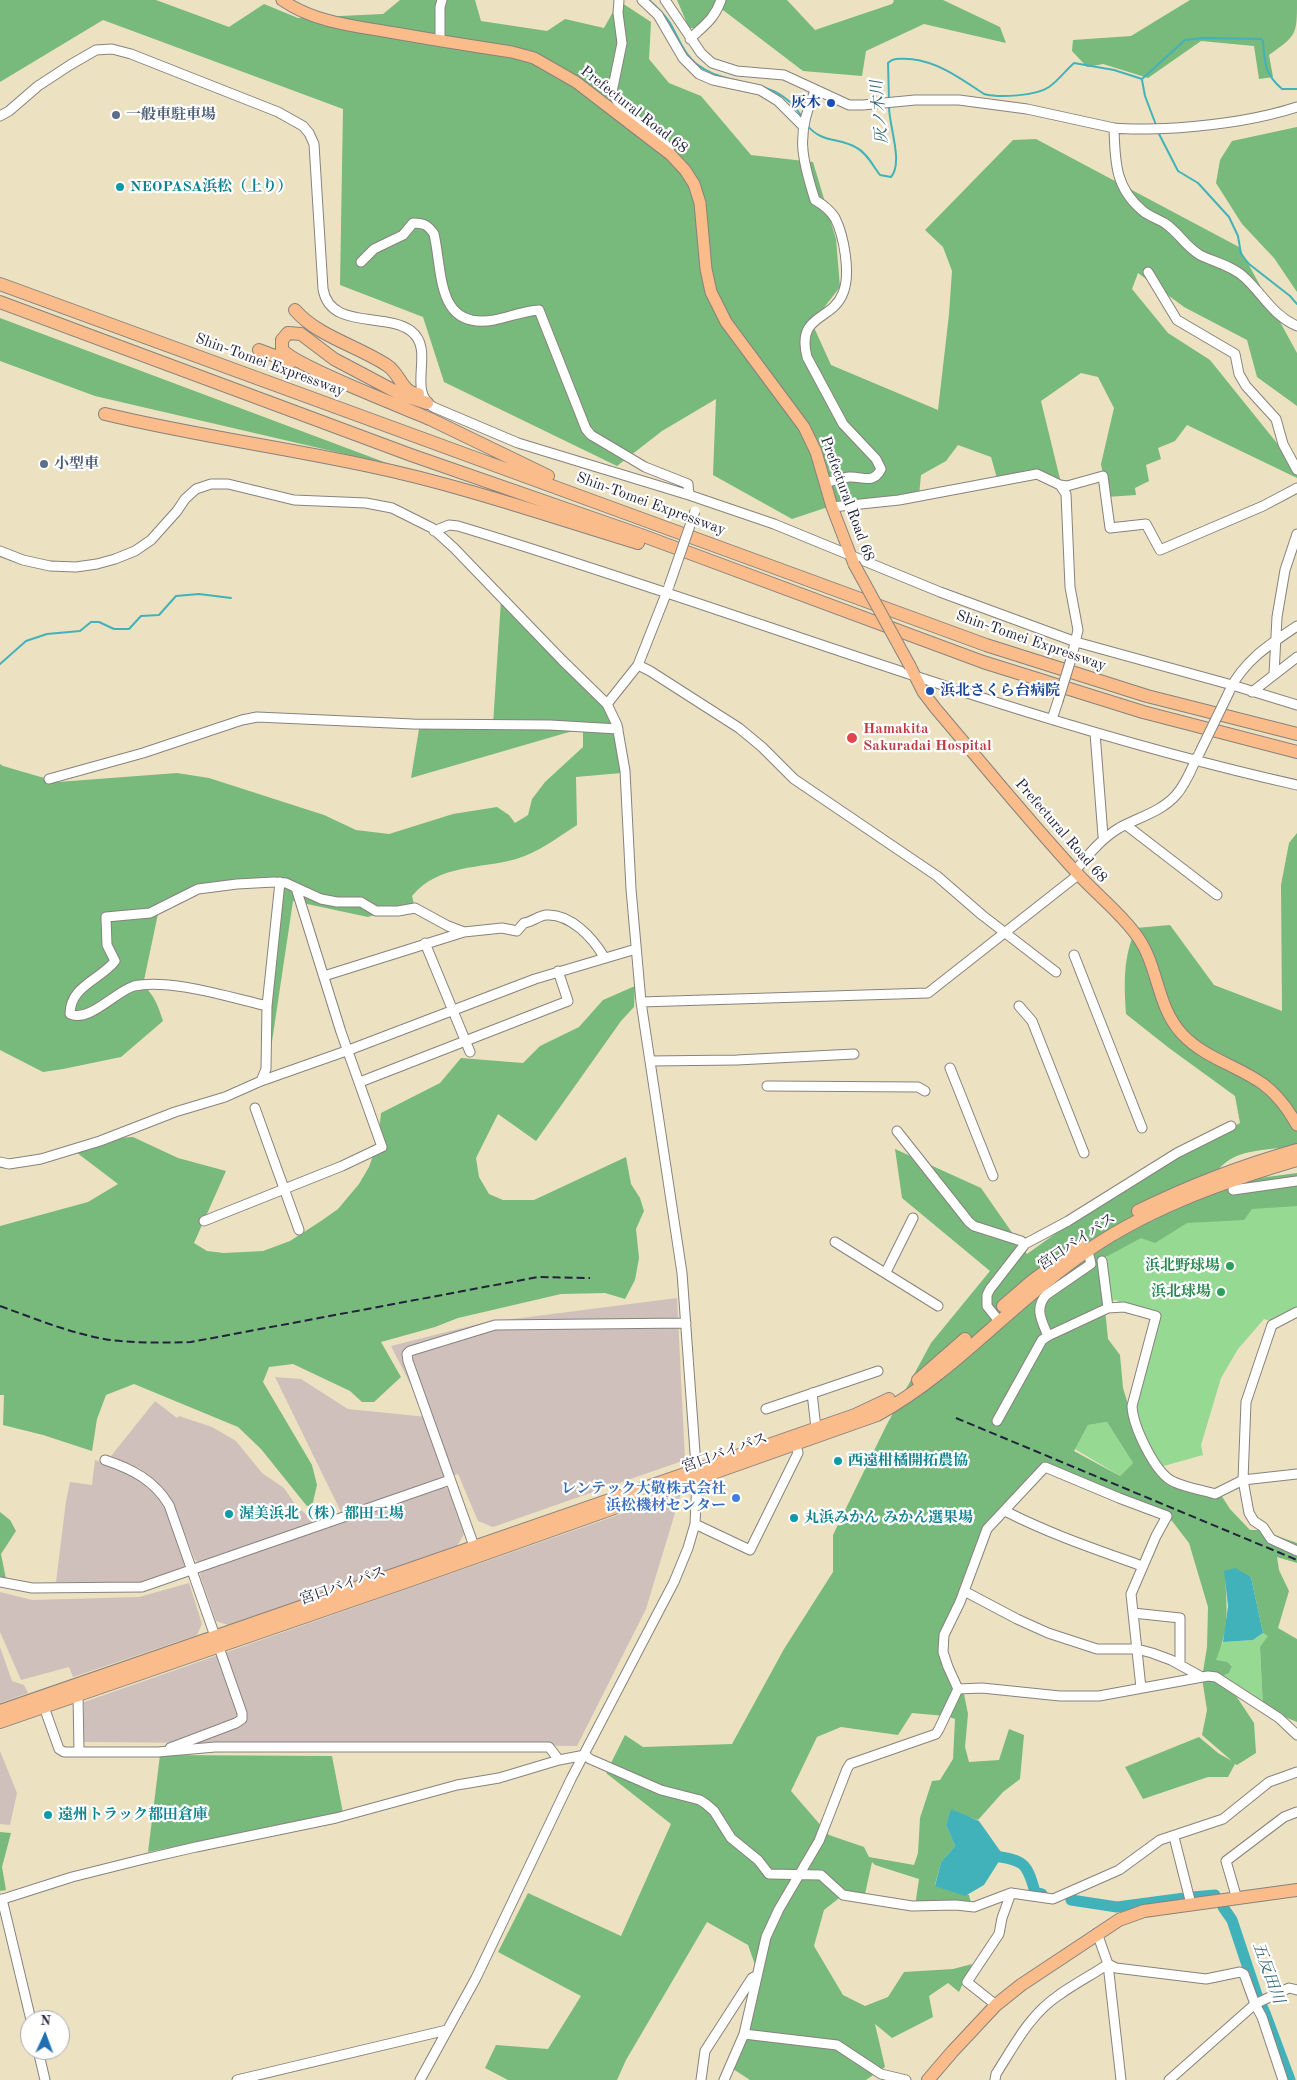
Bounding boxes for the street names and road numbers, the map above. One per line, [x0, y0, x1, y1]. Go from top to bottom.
street label: Prefectural Road 68 [577, 62, 691, 158]
street label: Shin-Tomei Expressway [193, 330, 347, 400]
street label: Prefectural Road 68 [816, 434, 878, 564]
street label: Shin-Tomei Expressway [574, 469, 728, 539]
street label: Shin-Tomei Expressway [954, 607, 1108, 675]
street label: Prefectural Road 68 [1011, 775, 1111, 887]
street label: 宮口バイパス [1035, 1209, 1119, 1275]
street label: 宮口バイパス [680, 1429, 770, 1477]
street label: 宮口バイパス [298, 1563, 388, 1609]

